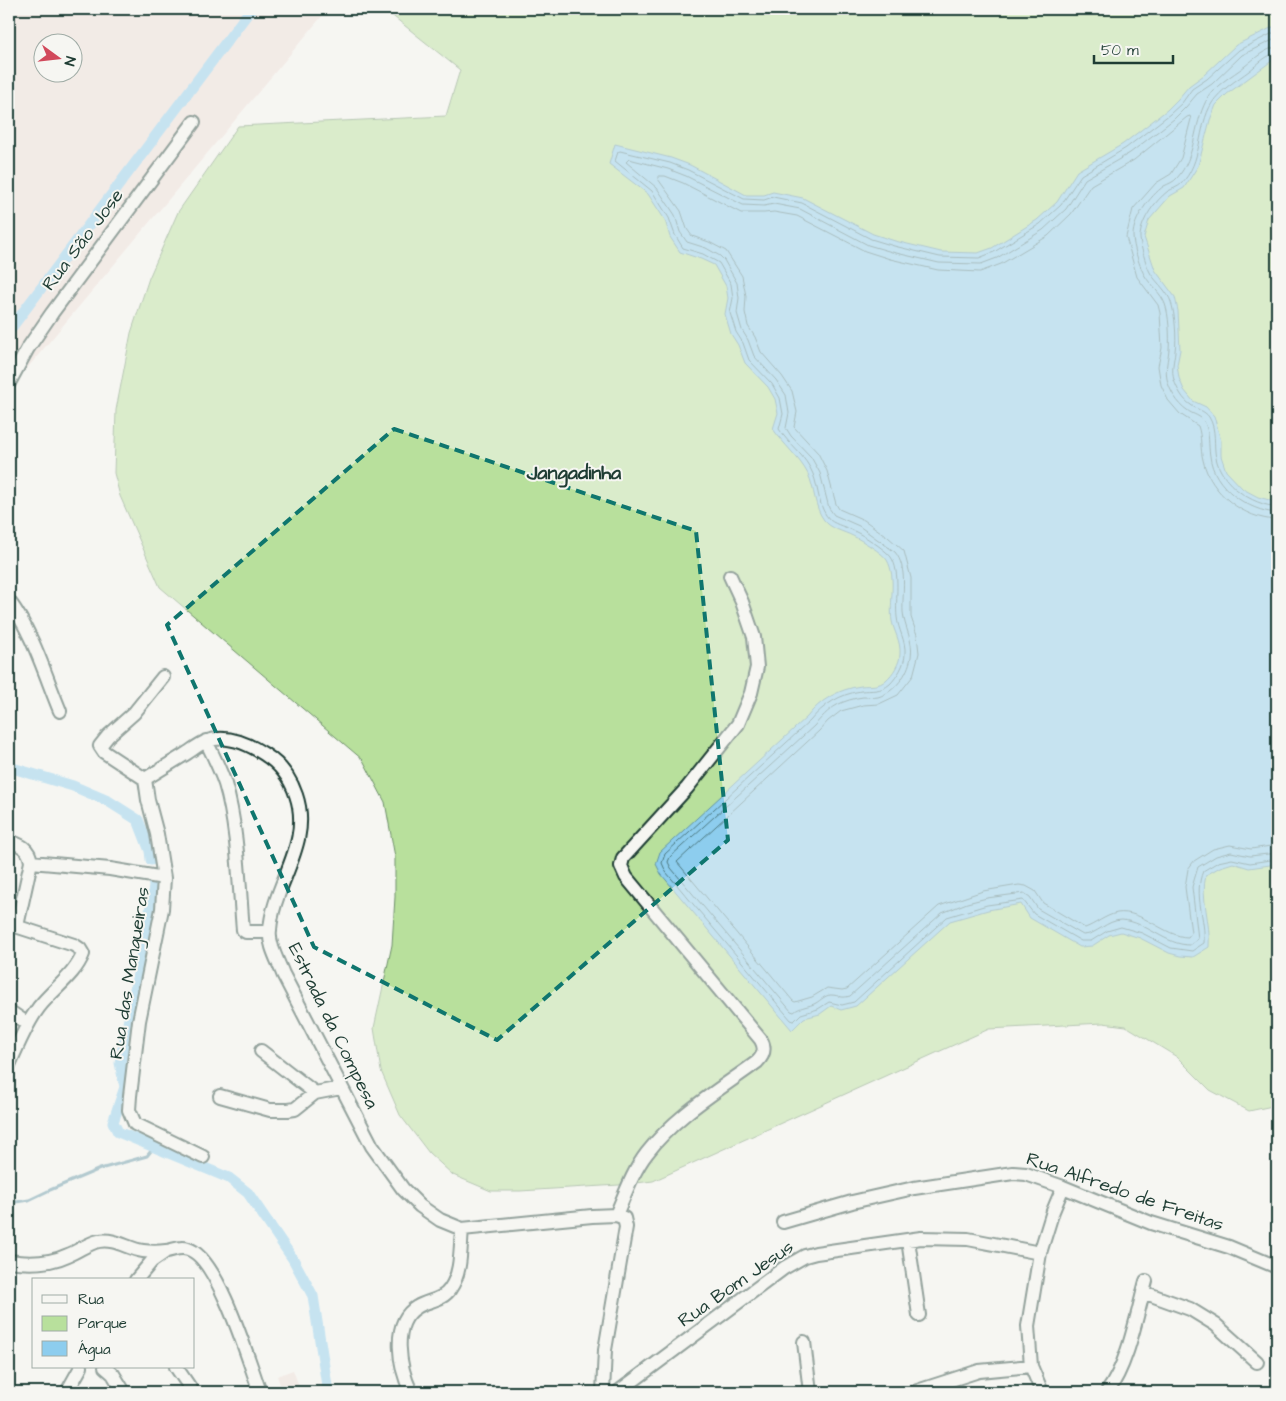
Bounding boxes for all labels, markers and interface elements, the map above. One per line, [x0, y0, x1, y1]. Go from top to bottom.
north arrow [32, 32, 82, 82]
scale bar [1094, 32, 1172, 64]
text: 50 m [1101, 40, 1139, 61]
text: N [59, 54, 80, 68]
street label: Rua São Jose [36, 183, 130, 297]
district label: Jangadinha [526, 459, 622, 488]
street label: Rua das Mangueiras [103, 885, 158, 1061]
street label: Estrada da Compesa [281, 938, 385, 1114]
street label: Rua Alfredo de Freitas [1023, 1146, 1227, 1238]
street label: Rua Bom Jesus [673, 1234, 799, 1334]
legend [32, 1278, 195, 1368]
text: Rua [78, 1289, 104, 1310]
text: Parque [78, 1313, 127, 1334]
text: Água [78, 1339, 111, 1361]

